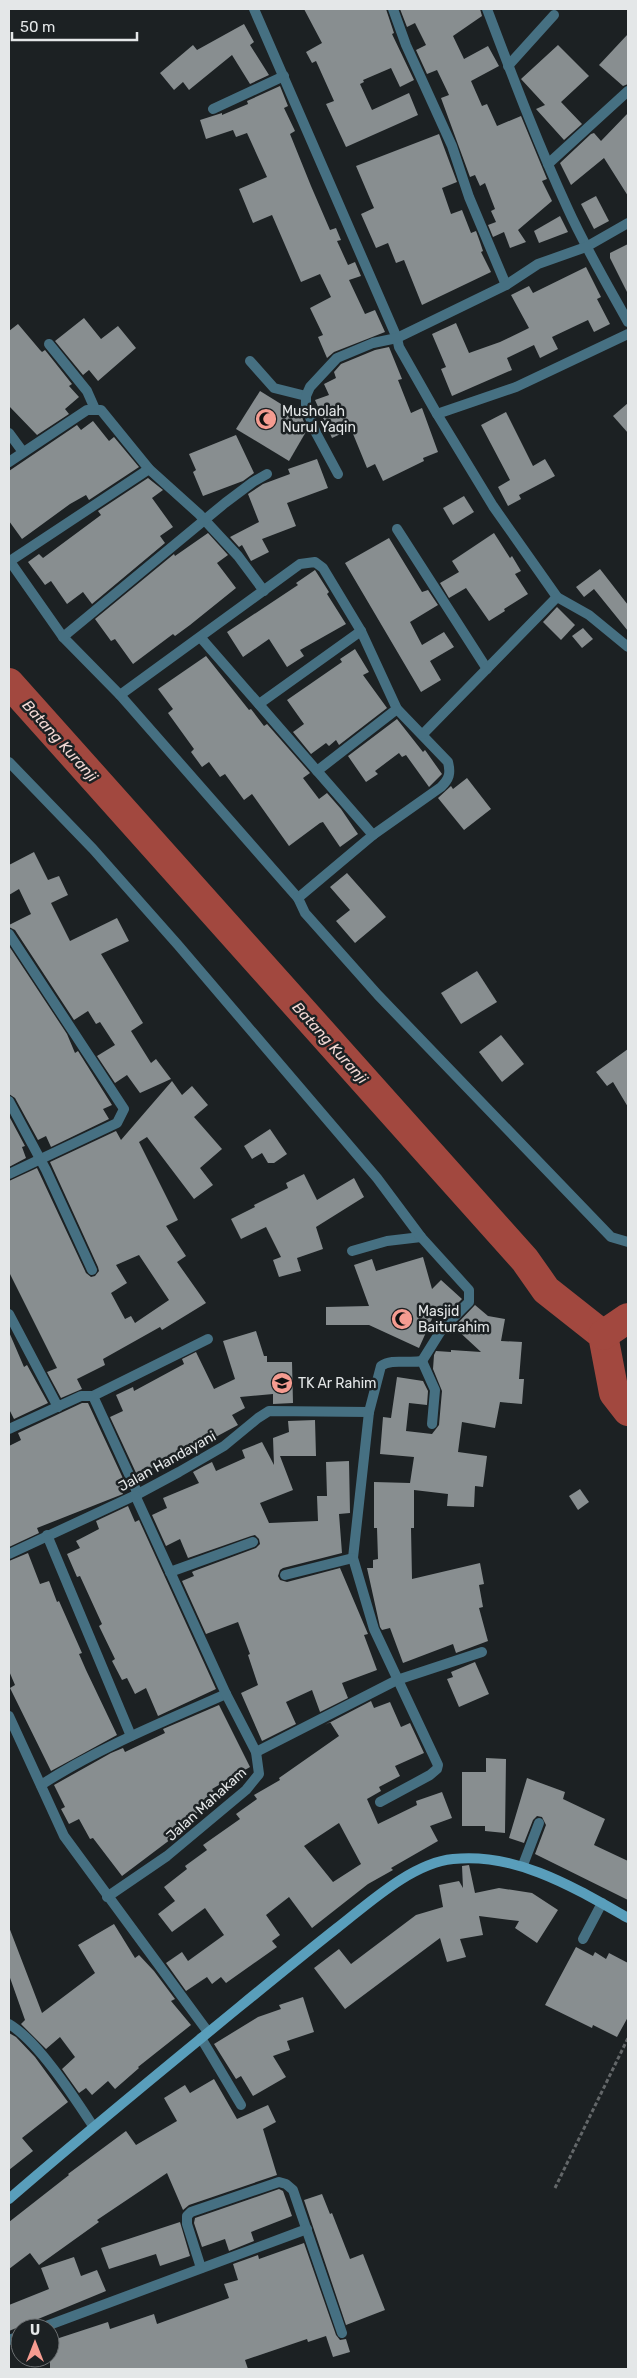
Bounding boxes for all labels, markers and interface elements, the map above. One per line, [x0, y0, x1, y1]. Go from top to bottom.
scale bar [12, 10, 138, 42]
text: 50 m [20, 18, 55, 36]
place label: Musholah Nurul Yaqin [282, 403, 356, 436]
mosque icon: Musholah Nurul Yaqin [254, 407, 278, 431]
water label: Batang Kuranji [19, 696, 102, 786]
water label: Batang Kuranji [289, 998, 372, 1088]
place label: Masjid Baiturahim [418, 1303, 490, 1336]
mosque icon: Masjid Baiturahim [390, 1307, 414, 1331]
school or university icon: TK Ar Rahim [270, 1371, 294, 1395]
place label: TK Ar Rahim [298, 1375, 377, 1392]
street label: Jalan Handayani [116, 1428, 219, 1495]
street label: Jalan Mahakam [163, 1764, 250, 1845]
north arrow [10, 2318, 60, 2368]
text: U [30, 2322, 40, 2339]

